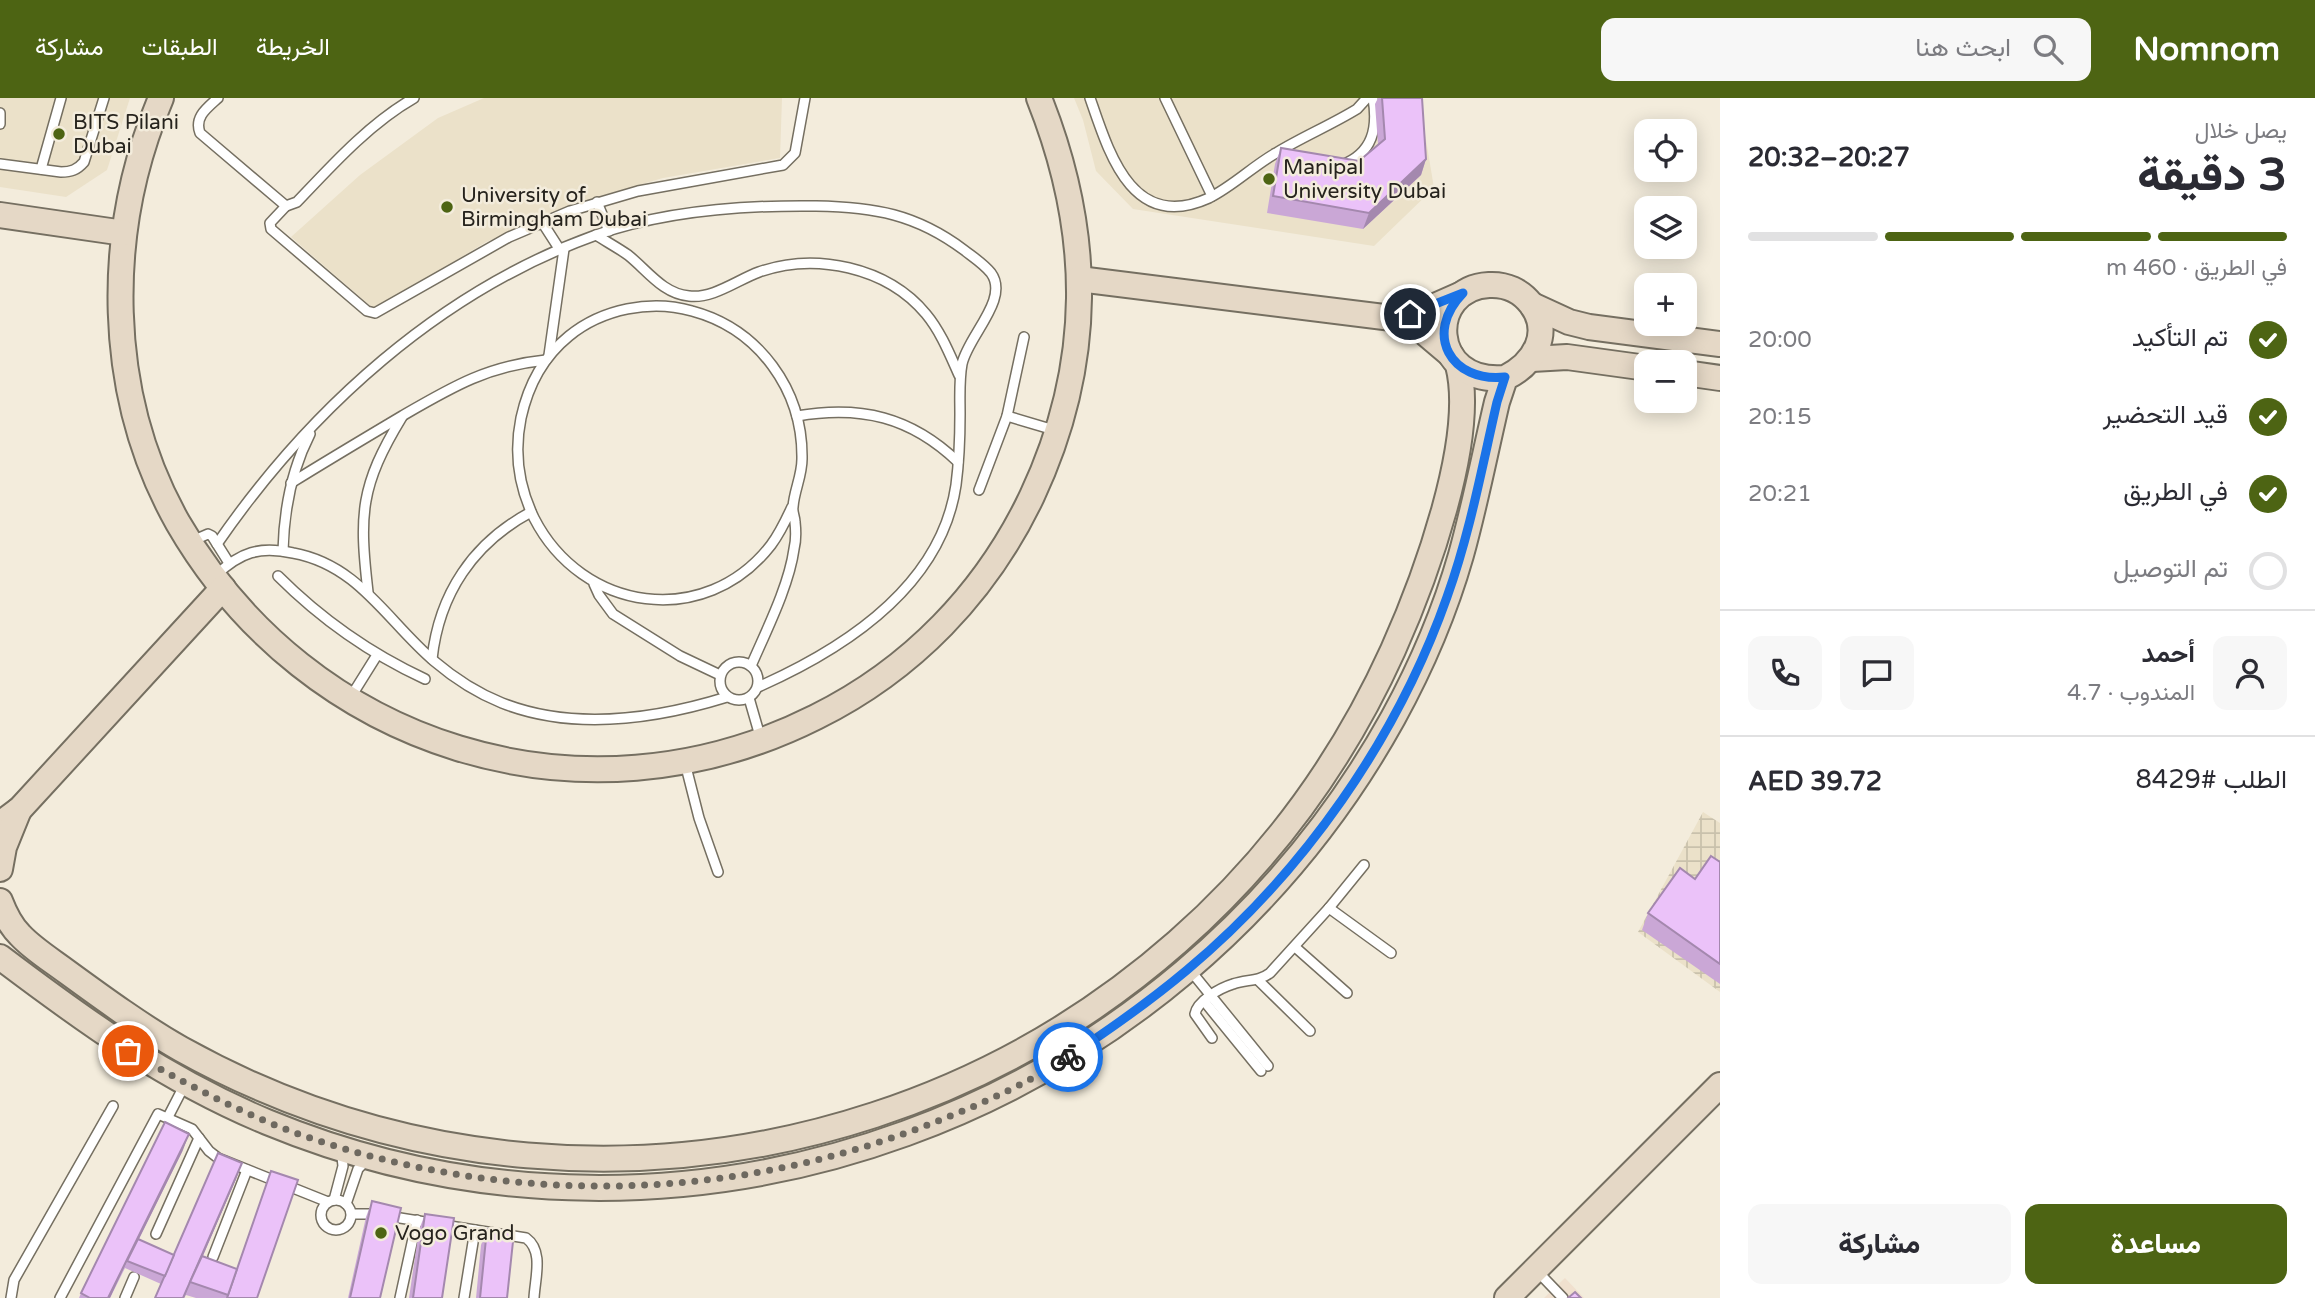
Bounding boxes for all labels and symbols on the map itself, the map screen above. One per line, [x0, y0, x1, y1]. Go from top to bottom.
place label: BITS Pilani Dubai [73, 110, 179, 159]
marker: BITS Pilani Dubai [51, 126, 67, 142]
place label: Manipal University Dubai [1283, 155, 1446, 204]
marker: Manipal University Dubai [1261, 171, 1277, 187]
place label: University of Birmingham Dubai [461, 183, 647, 232]
marker: University of Birmingham Dubai [439, 199, 455, 215]
pin [1380, 284, 1440, 344]
pin [98, 1021, 158, 1081]
courier [1033, 1022, 1103, 1092]
place label: Vogo Grand [395, 1221, 514, 1246]
marker: Vogo Grand [373, 1225, 389, 1241]

